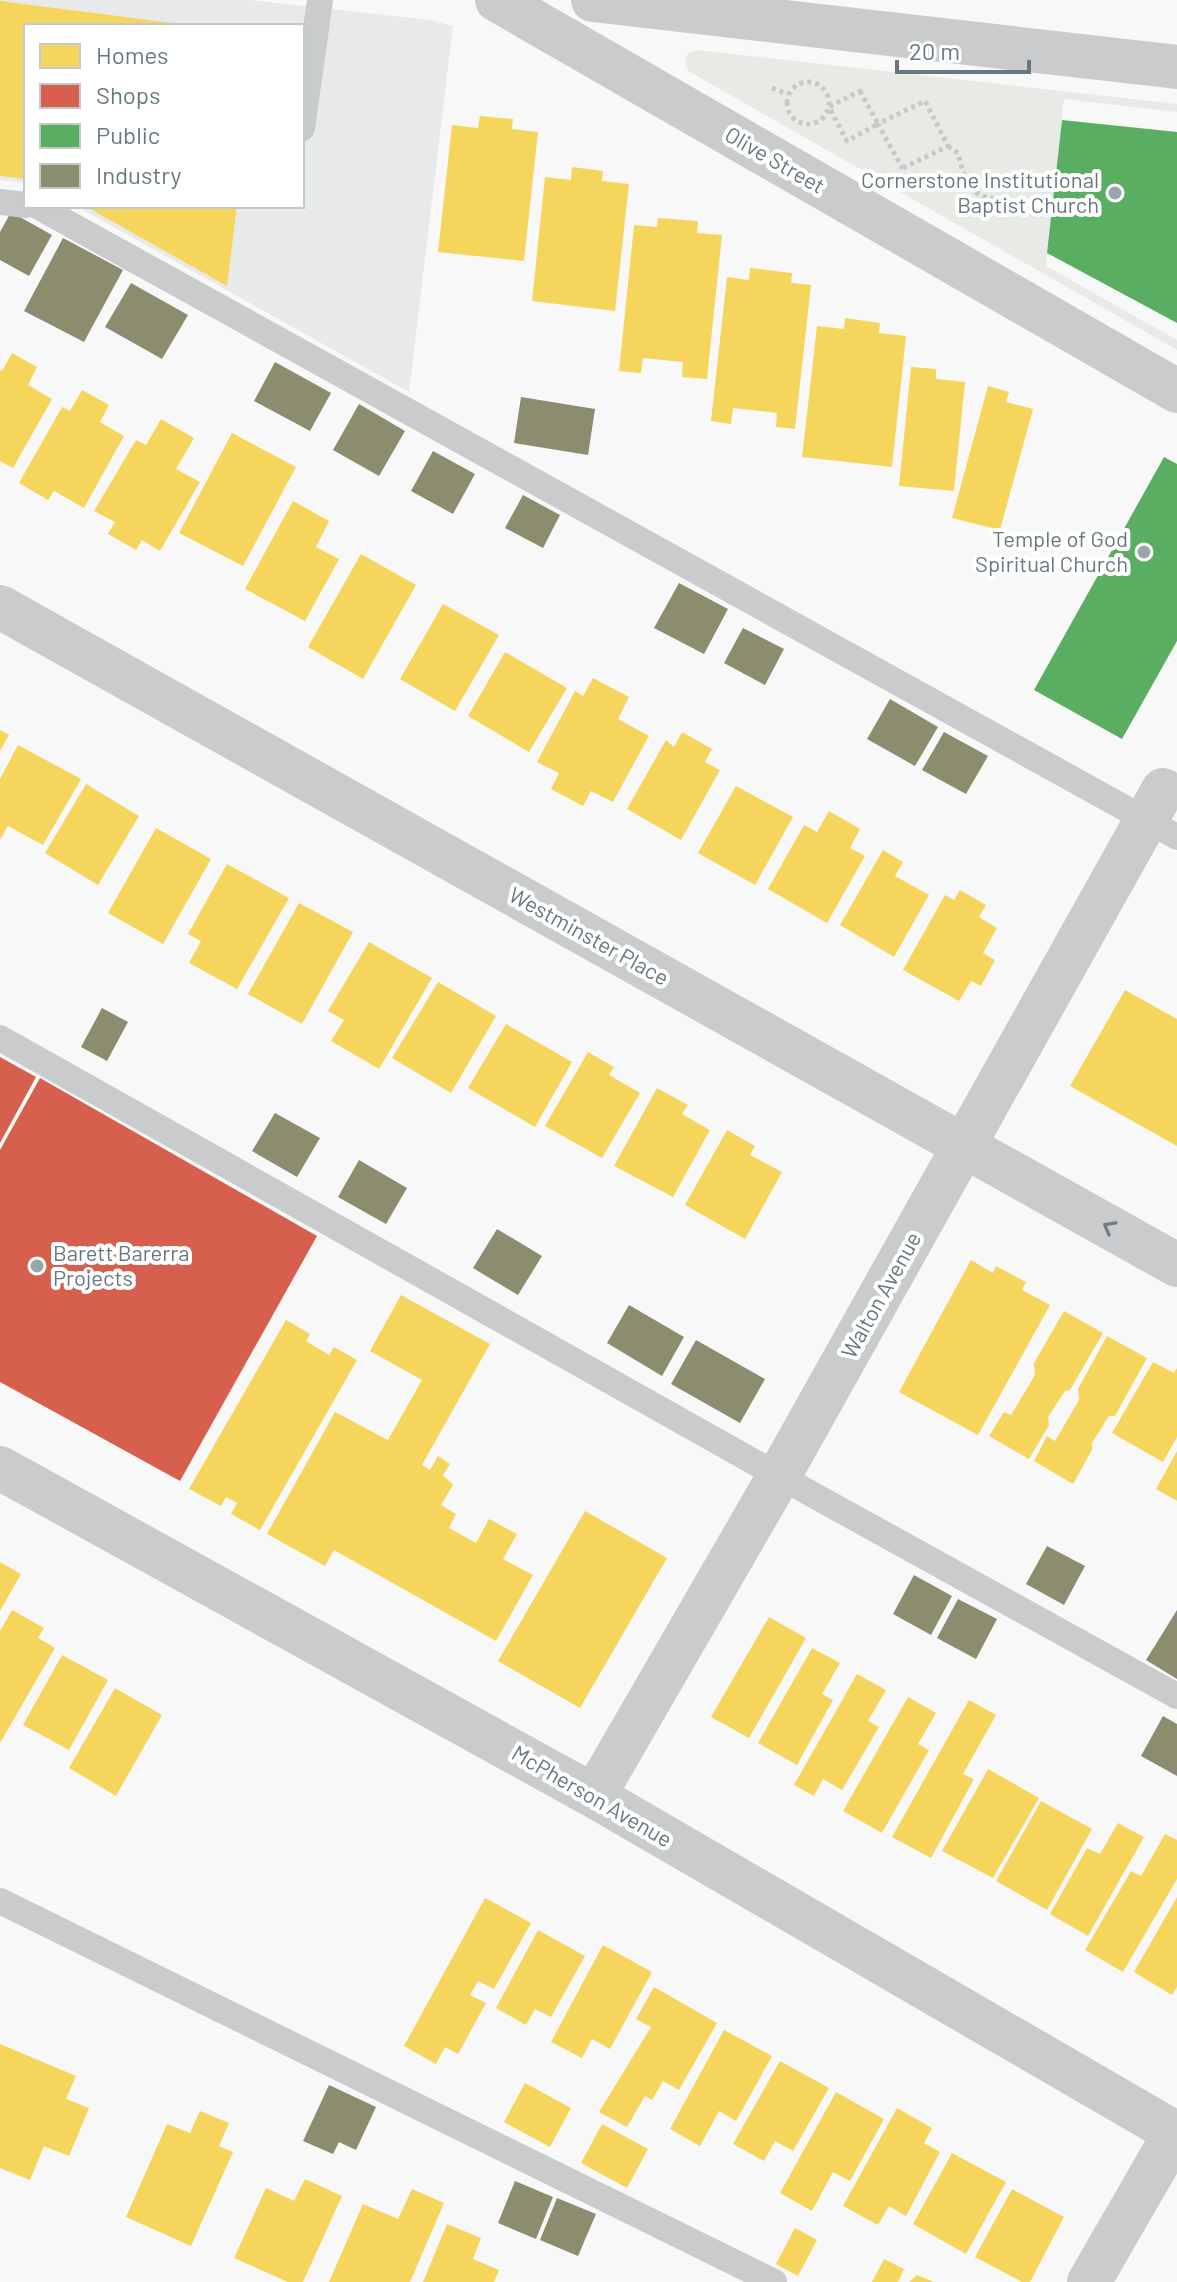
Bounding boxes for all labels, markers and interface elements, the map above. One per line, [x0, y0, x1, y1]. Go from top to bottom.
legend [24, 24, 304, 208]
scale bar [897, 24, 1029, 74]
text: 20 m [909, 36, 960, 65]
text: Homes [96, 40, 169, 69]
text: Shops [96, 80, 161, 109]
text: Public [96, 120, 160, 149]
street label: Olive Street [721, 120, 830, 198]
text: Industry [96, 160, 182, 189]
place label: Cornerstone Institutional Baptist Church [861, 166, 1099, 217]
marker: Cornerstone Institutional Baptist Church [1106, 184, 1124, 202]
place label: Temple of God Spiritual Church [975, 525, 1128, 576]
marker: Temple of God Spiritual Church [1135, 543, 1153, 561]
street label: Westminster Place [505, 880, 674, 990]
one-way arrow [1103, 1221, 1118, 1237]
street label: Walton Avenue [835, 1227, 926, 1362]
place label: Barett Barerra Projects [53, 1239, 190, 1290]
marker: Barett Barerra Projects [28, 1257, 46, 1275]
street label: McPherson Avenue [508, 1739, 677, 1851]

